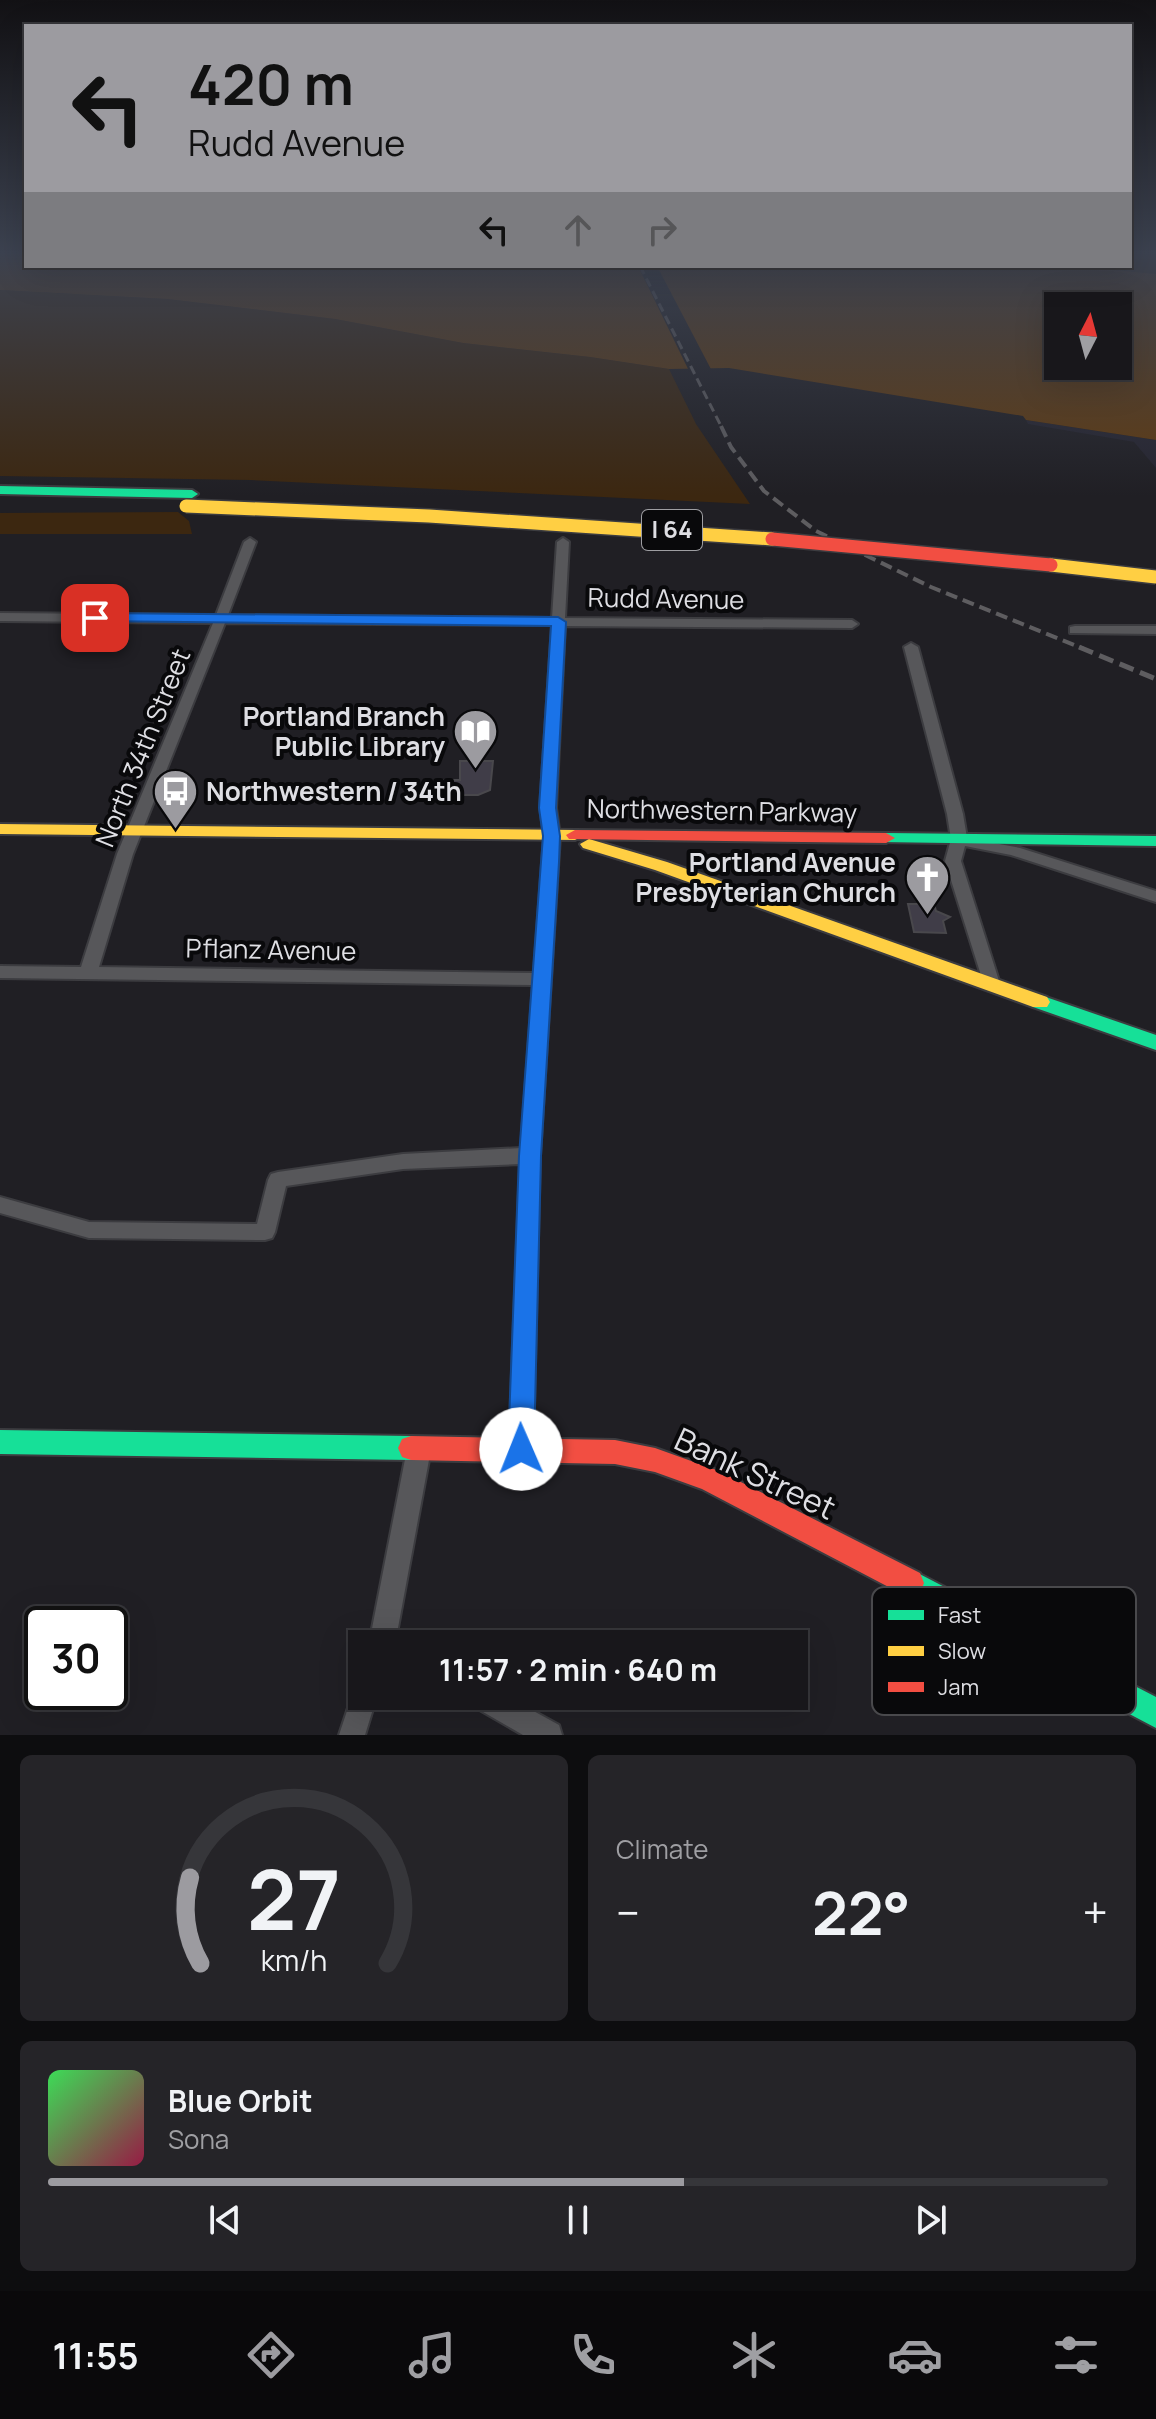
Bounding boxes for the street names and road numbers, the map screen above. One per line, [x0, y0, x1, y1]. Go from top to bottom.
road number: I 64 [642, 510, 702, 550]
street label: Rudd Avenue [587, 579, 745, 617]
street label: North 34th Street [86, 643, 198, 852]
street label: Northwestern Parkway [587, 790, 858, 830]
street label: Pflanz Avenue [185, 930, 357, 968]
street label: Bank Street [668, 1417, 843, 1530]

